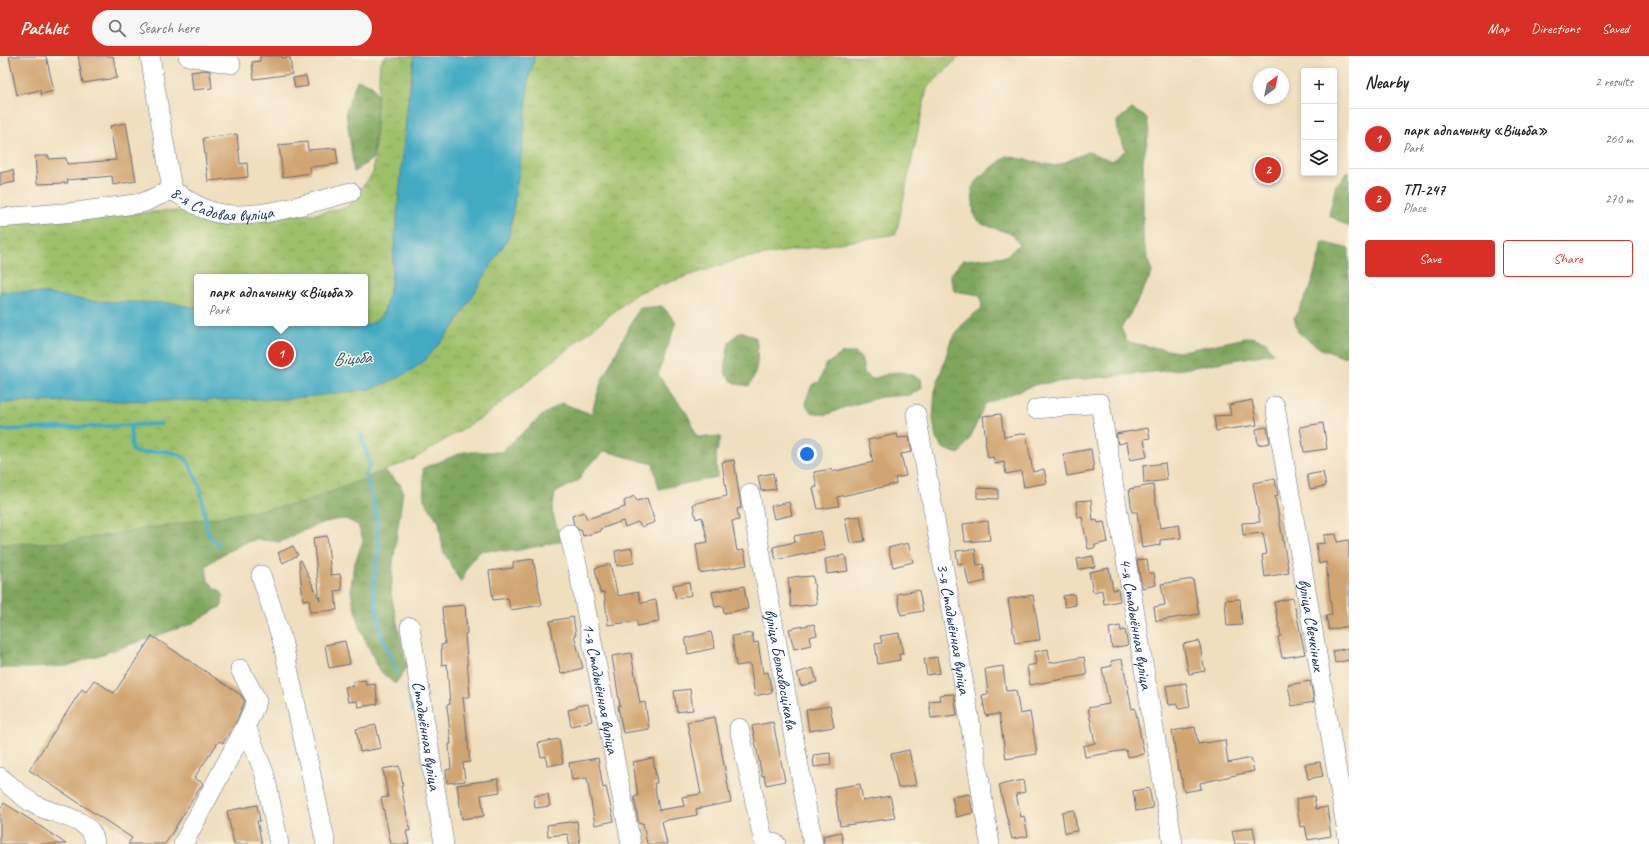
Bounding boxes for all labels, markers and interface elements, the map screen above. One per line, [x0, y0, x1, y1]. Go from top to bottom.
search box [92, 10, 372, 46]
text: Pathlet [20, 16, 68, 40]
icon: search [106, 17, 128, 39]
text: Search here [138, 19, 199, 38]
text: Map [1488, 20, 1509, 37]
text: Directions [1531, 20, 1580, 37]
text: Saved [1602, 20, 1629, 37]
north arrow [1253, 68, 1289, 104]
map controls [1301, 68, 1337, 176]
button: + [1301, 68, 1337, 104]
text: Nearby [1365, 72, 1408, 93]
text: 2 results [1595, 74, 1633, 90]
button: − [1301, 104, 1337, 140]
text: парк адпачынку «Віцьба» [1403, 121, 1547, 140]
text: 1 [1375, 131, 1381, 147]
text: 260 m [1605, 131, 1633, 147]
button: layers [1301, 140, 1337, 176]
text: Park [1403, 140, 1424, 156]
pin: 2 [1255, 155, 1281, 185]
street label: 8-я Садовая вуліца [167, 181, 277, 226]
text: ТП-247 [1403, 181, 1445, 200]
text: 2 [1375, 191, 1381, 207]
text: 270 m [1605, 191, 1633, 207]
text: Place [1403, 200, 1426, 216]
button: Save [1365, 240, 1495, 277]
button: Share [1503, 240, 1633, 277]
popup [194, 274, 368, 326]
text: парк адпачынку «Віцьба» [209, 283, 353, 302]
text: Park [209, 302, 229, 318]
pin: 1 [268, 339, 294, 369]
water label: Віцьба [332, 346, 374, 370]
your location [797, 444, 817, 464]
street label: 4-я Стадыённая вуліца [1115, 557, 1158, 692]
street label: 3-я Стадыённая вуліца [932, 562, 976, 697]
street label: вуліца Свечкіных [1294, 577, 1330, 674]
street label: вуліца Белахвосцікава [760, 607, 803, 732]
street label: 1-я Стадыённая вуліца [578, 622, 624, 757]
street label: Стадыённая вуліца [408, 680, 446, 793]

